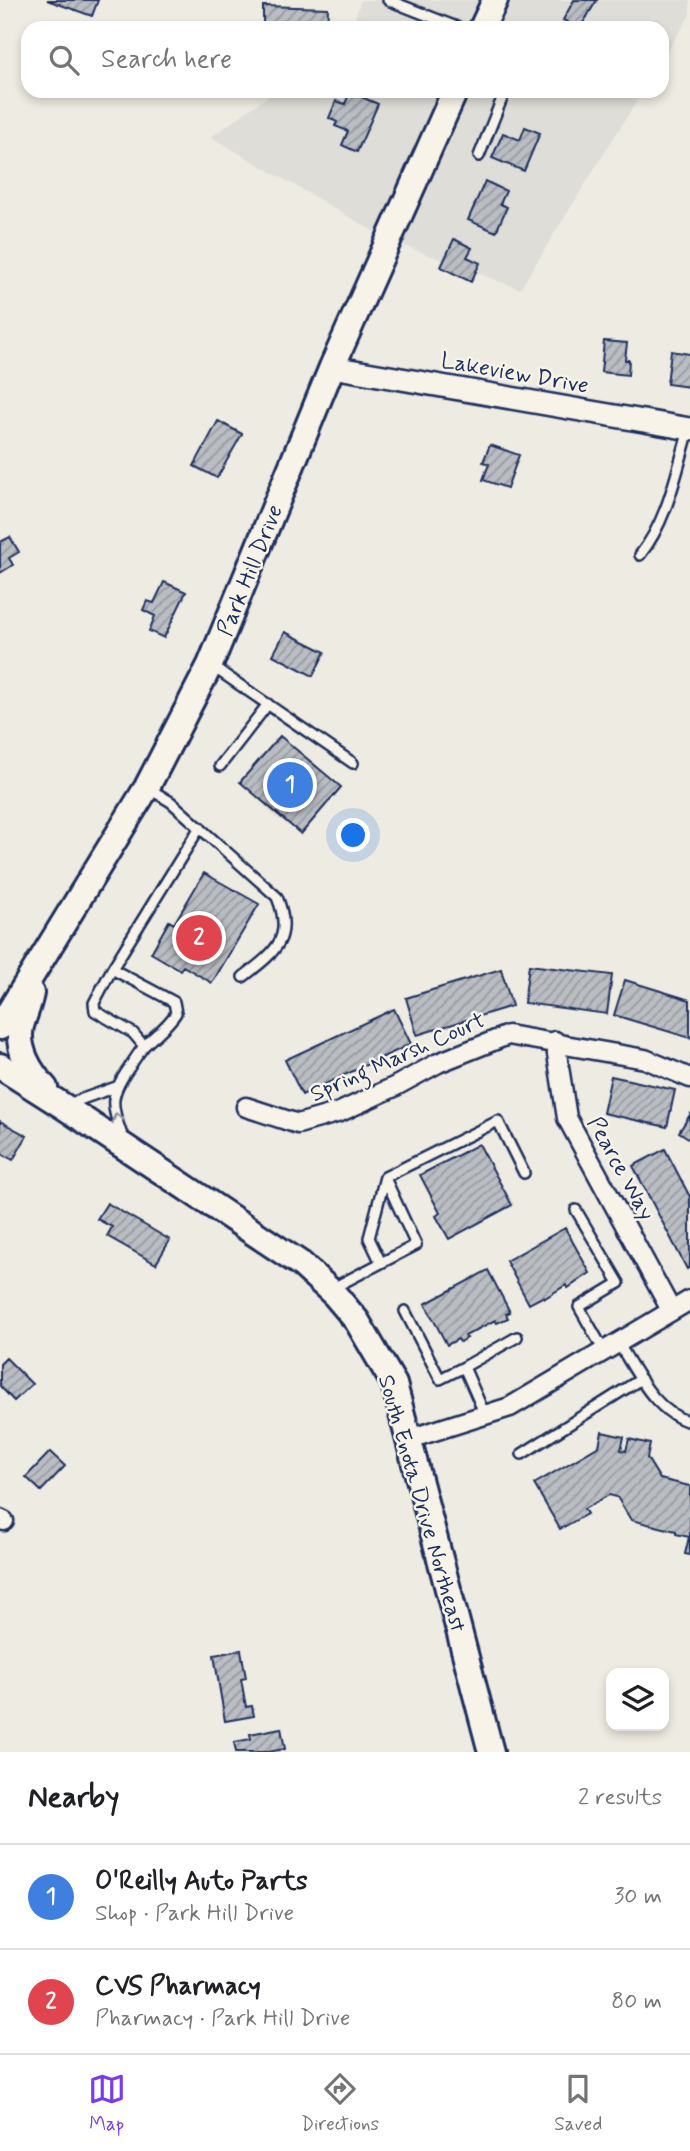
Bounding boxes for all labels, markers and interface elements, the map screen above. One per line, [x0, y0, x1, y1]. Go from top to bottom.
search box [21, 21, 669, 98]
icon: search [45, 41, 83, 79]
text: Search here [101, 43, 232, 77]
street label: Lakeview Drive [438, 346, 591, 402]
street label: Park Hill Drive [211, 501, 291, 641]
pin: 1 [267, 759, 313, 811]
your location [336, 818, 370, 852]
pin: 2 [176, 912, 222, 964]
street label: Spring Marsh Court [306, 1006, 491, 1112]
one-way arrow [111, 1112, 125, 1124]
street label: Pearce Way [579, 1112, 661, 1226]
street label: South Enota Drive Northeast [370, 1371, 472, 1636]
map controls [606, 1668, 669, 1731]
button: layers [606, 1668, 669, 1731]
text: Nearby [28, 1778, 119, 1817]
text: 2 results [578, 1783, 662, 1813]
text: O'Reilly Auto Parts [95, 1865, 308, 1899]
text: 1 [46, 1882, 56, 1912]
text: 30 m [614, 1882, 662, 1912]
text: Shop · Park Hill Drive [95, 1899, 294, 1929]
text: CVS Pharmacy [95, 1970, 261, 2004]
text: 2 [45, 1987, 57, 2017]
text: 80 m [611, 1987, 662, 2017]
text: Pharmacy · Park Hill Drive [95, 2004, 350, 2034]
tab: Map [88, 2070, 126, 2137]
tab: Directions [301, 2070, 379, 2137]
tab: Saved [554, 2070, 602, 2137]

